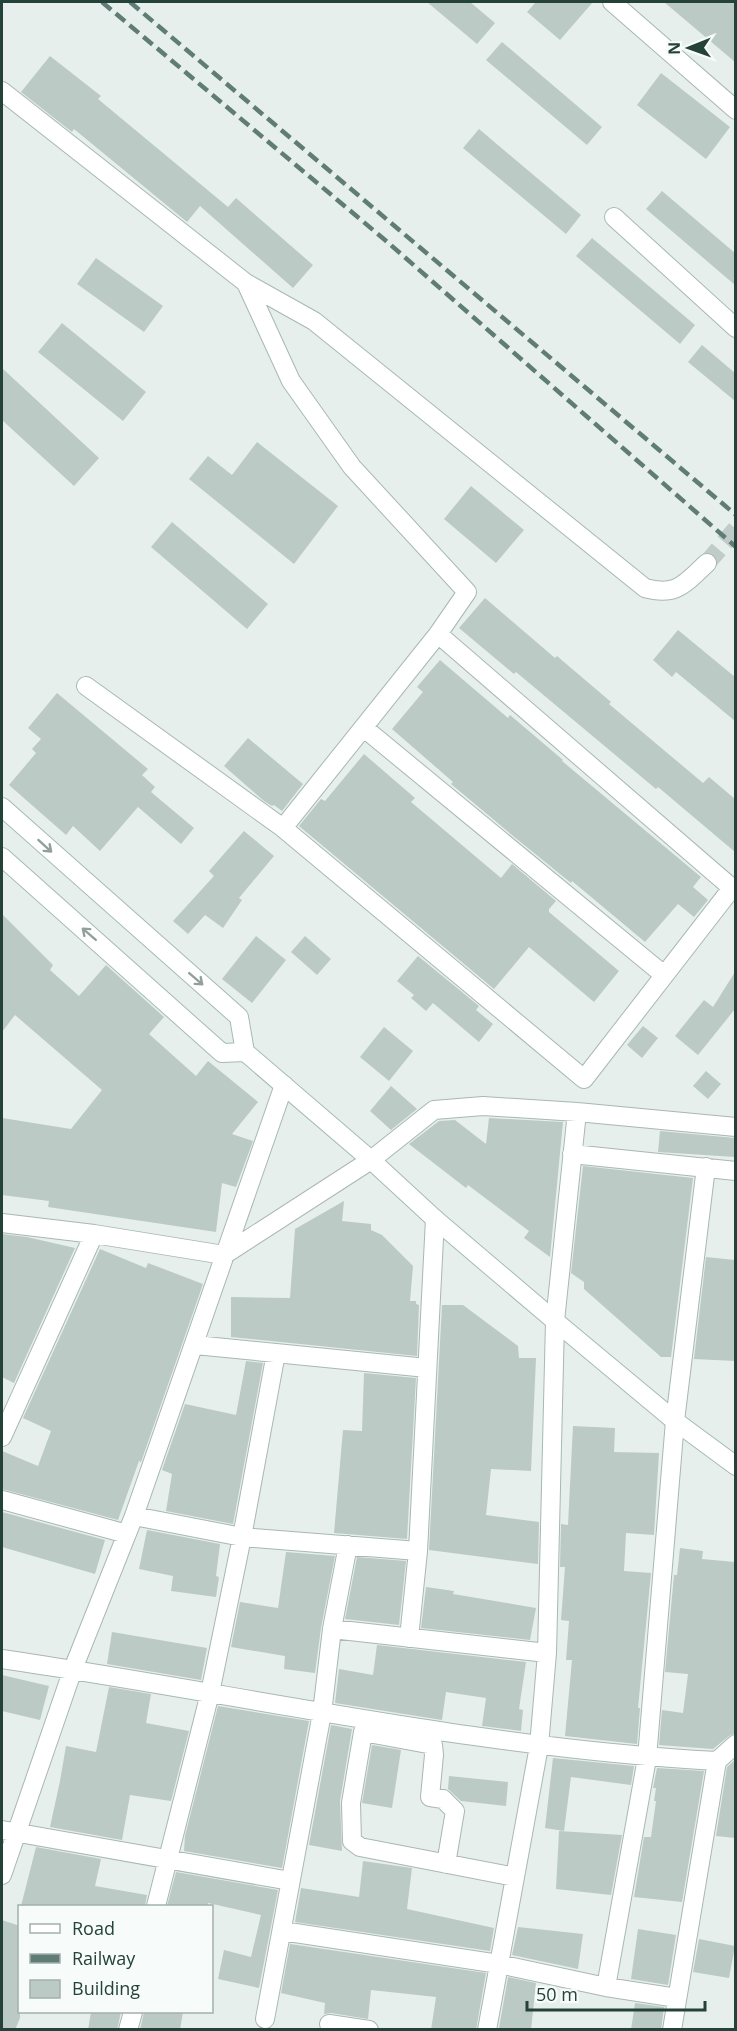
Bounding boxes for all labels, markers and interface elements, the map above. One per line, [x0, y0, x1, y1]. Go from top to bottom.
north arrow [659, 18, 719, 78]
text: N [663, 42, 685, 55]
one-way arrow [37, 839, 52, 853]
one-way arrow [82, 927, 97, 941]
one-way arrow [188, 972, 203, 986]
legend [18, 1905, 213, 2013]
text: Road [72, 1916, 115, 1940]
text: Railway [72, 1946, 136, 1970]
scale bar [527, 1974, 706, 2012]
text: Building [72, 1976, 140, 2000]
text: 50 m [536, 1982, 578, 2006]

